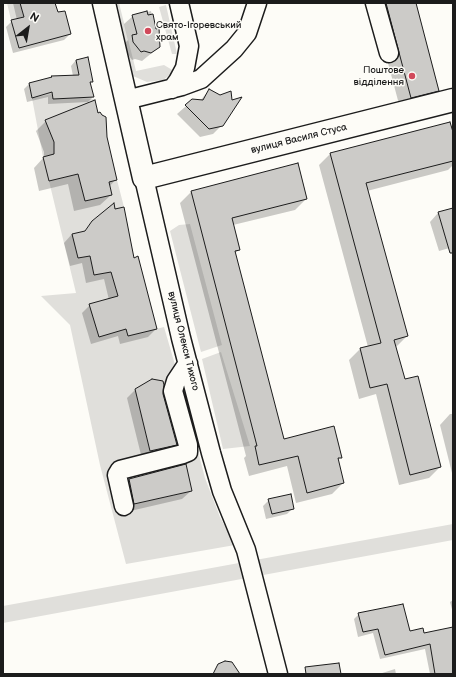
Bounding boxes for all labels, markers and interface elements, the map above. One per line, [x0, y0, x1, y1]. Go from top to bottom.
north arrow [8, 8, 48, 48]
text: N [28, 10, 41, 25]
place label: Свято-Ігоревський храм [156, 19, 241, 42]
marker: Свято-Ігоревський храм [143, 26, 153, 36]
place label: Поштове відділення [354, 64, 404, 88]
marker: Поштове відділення [407, 71, 417, 81]
street label: вулиця Василя Стуса [250, 121, 348, 157]
street label: вулиця Олекси Тихого [165, 290, 201, 392]

